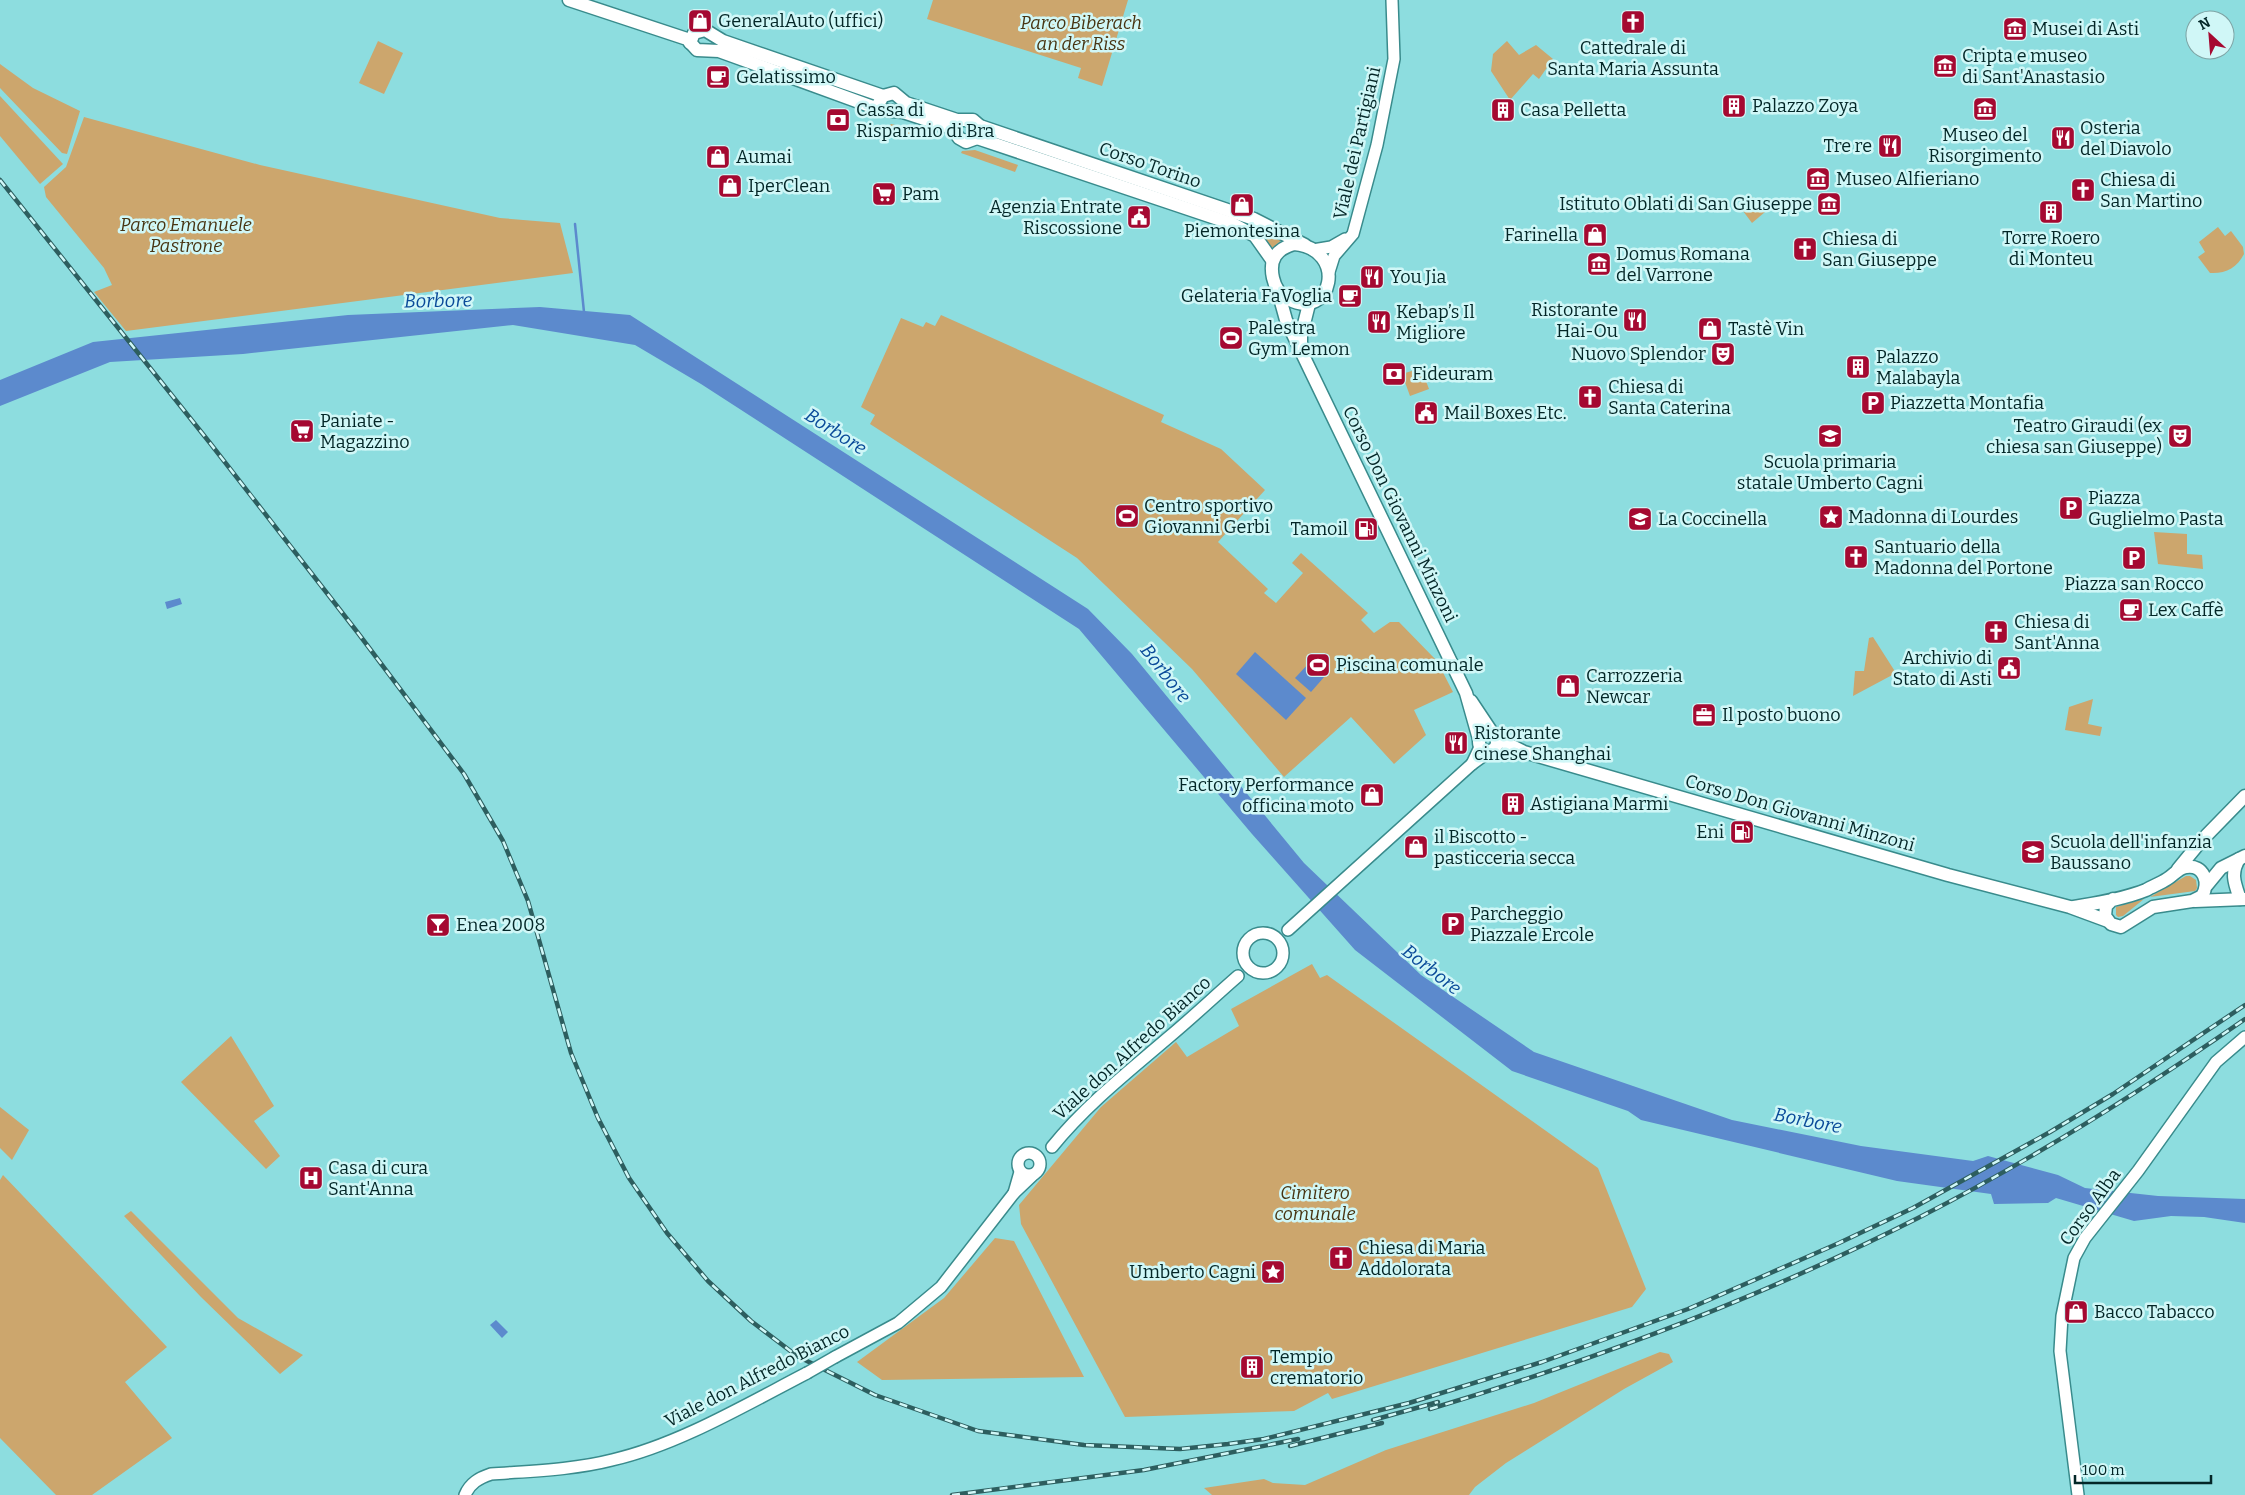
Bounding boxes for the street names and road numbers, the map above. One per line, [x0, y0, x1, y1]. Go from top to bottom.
street label: Viale dei Partigiani [1329, 64, 1385, 222]
street label: Corso Torino [1096, 137, 1204, 193]
street label: Corso Don Giovanni Minzoni [1338, 402, 1462, 626]
street label: Corso Don Giovanni Minzoni [1683, 770, 1917, 856]
street label: Viale don Alfredo Bianco [1049, 971, 1215, 1125]
street label: Corso Alba [2055, 1164, 2125, 1250]
street label: Viale don Alfredo Bianco [661, 1320, 853, 1432]

